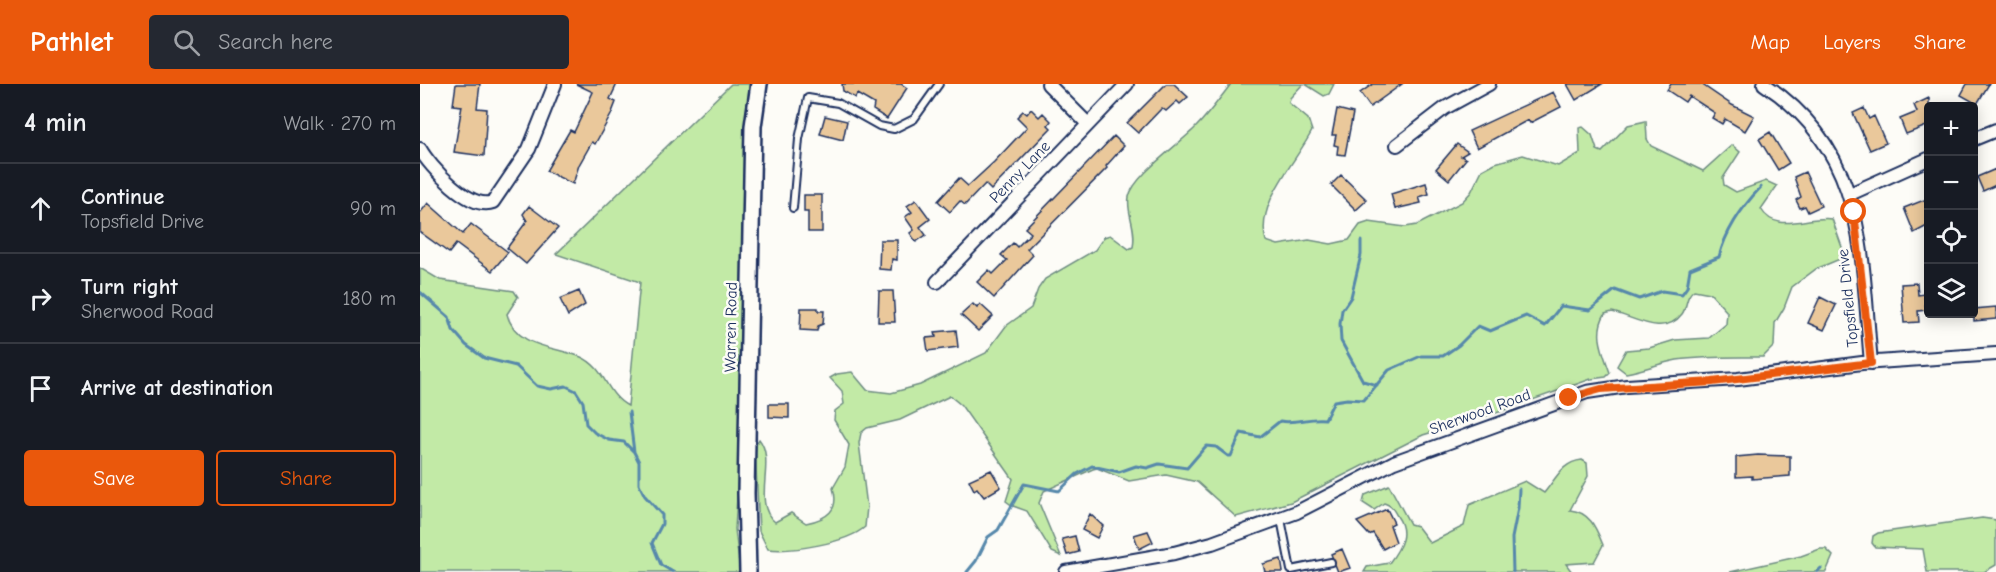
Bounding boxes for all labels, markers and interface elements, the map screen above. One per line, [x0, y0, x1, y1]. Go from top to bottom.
search box [149, 15, 569, 69]
text: Pathlet [30, 26, 113, 58]
icon: search [170, 26, 203, 59]
text: Search here [218, 29, 333, 55]
text: Map [1751, 30, 1790, 54]
text: Layers [1823, 30, 1881, 54]
text: Share [1914, 30, 1966, 54]
map controls [1924, 102, 1978, 318]
button: + [1924, 102, 1978, 156]
text: 4 min [24, 108, 87, 138]
text: Walk · 270 m [283, 112, 396, 135]
street label: Penny Lane [986, 137, 1054, 207]
button: − [1924, 156, 1978, 210]
text: Continue [81, 184, 164, 210]
icon: ahead [24, 192, 57, 225]
text: 90 m [350, 197, 396, 220]
route start [1840, 198, 1866, 224]
text: Topsfield Drive [81, 210, 204, 233]
button: locate [1924, 210, 1978, 264]
street label: Topsfield Drive [1834, 248, 1862, 348]
button: layers [1924, 264, 1978, 318]
text: Turn right [81, 274, 178, 300]
icon: right [24, 282, 57, 315]
street label: Warren Road [721, 282, 741, 372]
text: 180 m [342, 287, 396, 310]
text: Sherwood Road [81, 300, 214, 323]
icon: arrive [24, 372, 57, 405]
text: Arrive at destination [81, 375, 273, 401]
route end [1555, 384, 1581, 410]
street label: Sherwood Road [1427, 385, 1533, 439]
button: Save [24, 450, 204, 506]
button: Share [216, 450, 396, 506]

